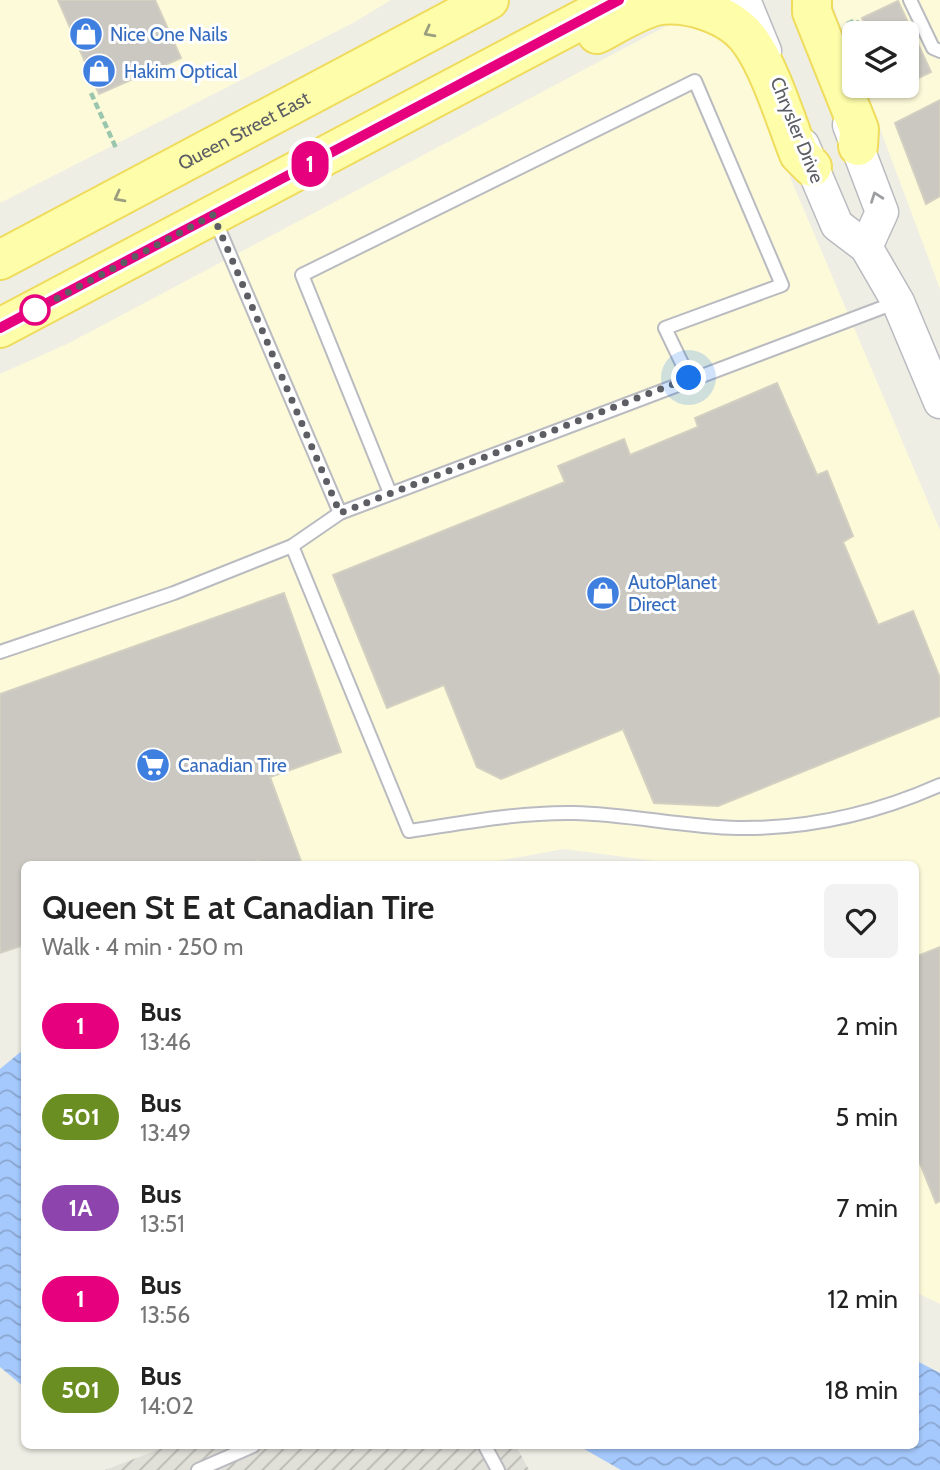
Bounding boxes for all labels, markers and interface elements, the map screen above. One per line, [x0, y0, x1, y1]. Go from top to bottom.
shop icon: Nice One Nails [67, 15, 105, 53]
map controls [842, 21, 919, 98]
button: layers [842, 21, 919, 98]
place label: Nice One Nails [110, 23, 228, 46]
one-way arrow [424, 24, 436, 37]
shop icon: Hakim Optical [80, 52, 118, 90]
place label: Hakim Optical [124, 60, 238, 83]
street label: Chrysler Drive [765, 74, 829, 187]
street label: Queen Street East [174, 86, 314, 175]
line badge: 1 [287, 141, 333, 187]
text: 1 [306, 149, 314, 178]
one-way arrow [114, 189, 126, 202]
one-way arrow [870, 192, 884, 204]
unlabelled marker [20, 295, 50, 325]
your location [671, 360, 706, 395]
place label: AutoPlanet Direct [628, 571, 718, 616]
shop icon: AutoPlanet Direct [584, 574, 622, 612]
supermarket icon: Canadian Tire [134, 746, 172, 784]
place label: Canadian Tire [178, 754, 287, 777]
button: heart [824, 884, 898, 958]
text: Queen St E at Canadian Tire [42, 887, 434, 927]
text: Walk · 4 min · 250 m [42, 933, 244, 961]
text: Bus [140, 996, 181, 1028]
text: 2 min [836, 1010, 898, 1042]
text: 1 [76, 1011, 85, 1040]
text: 13:46 [140, 1028, 191, 1056]
text: Bus [140, 1087, 181, 1119]
text: 5 min [835, 1101, 898, 1133]
text: 501 [61, 1102, 100, 1131]
text: 13:49 [140, 1119, 191, 1147]
text: Bus [140, 1178, 181, 1210]
text: 7 min [836, 1192, 898, 1224]
text: 1A [69, 1193, 92, 1222]
text: 13:51 [140, 1210, 185, 1238]
text: Bus [140, 1269, 181, 1301]
text: 12 min [827, 1283, 898, 1315]
text: 1 [76, 1284, 85, 1313]
text: 13:56 [140, 1301, 190, 1329]
text: Bus [140, 1360, 181, 1392]
text: 18 min [825, 1374, 898, 1406]
text: 501 [61, 1375, 100, 1404]
text: 14:02 [140, 1392, 194, 1420]

